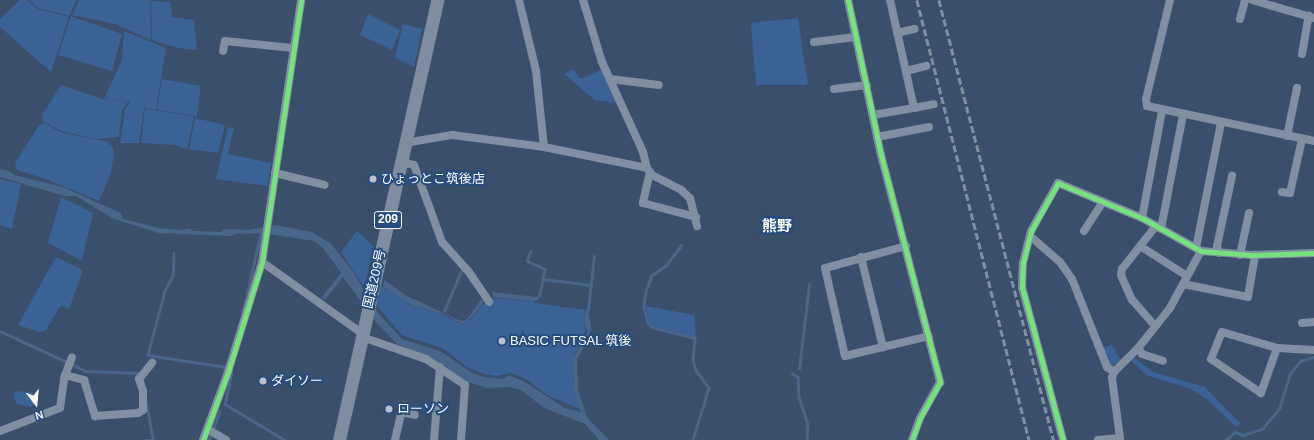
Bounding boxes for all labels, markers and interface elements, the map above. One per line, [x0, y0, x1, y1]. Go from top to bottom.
place label: ひょっとこ筑後店 [381, 171, 485, 187]
marker: ひょっとこ筑後店 [368, 174, 378, 184]
road number: 209 [373, 210, 403, 230]
district label: 熊野 [762, 217, 792, 235]
street label: 国道209号 [361, 248, 389, 310]
place label: BASIC FUTSAL 筑後 [510, 333, 632, 349]
marker: BASIC FUTSAL 筑後 [497, 336, 507, 346]
place label: ダイソー [271, 373, 323, 389]
marker: ダイソー [258, 376, 268, 386]
north arrow [16, 384, 56, 424]
place label: ローソン [397, 401, 449, 417]
marker: ローソン [384, 404, 394, 414]
text: N [34, 409, 45, 422]

